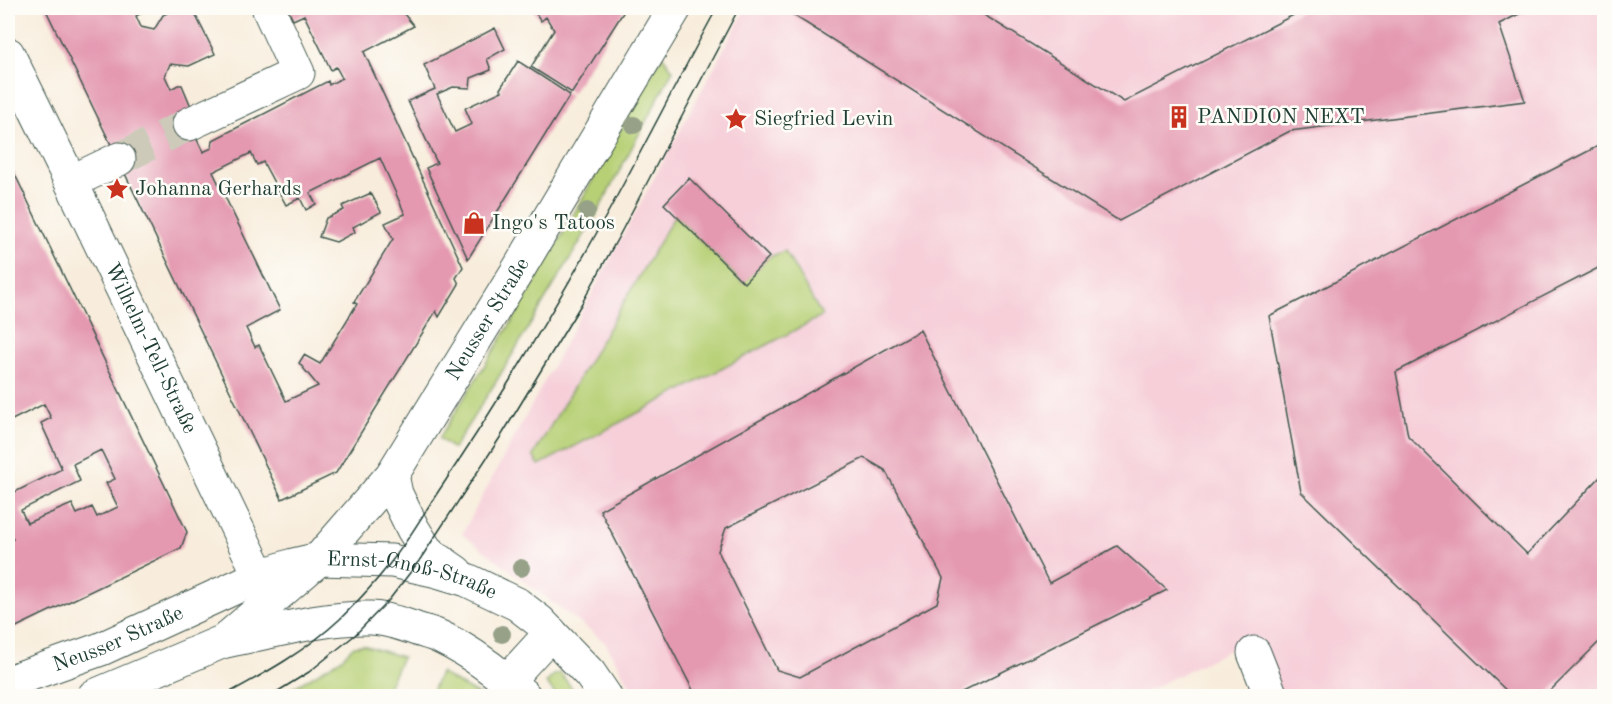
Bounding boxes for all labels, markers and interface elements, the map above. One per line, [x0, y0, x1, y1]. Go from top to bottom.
building icon: PANDION NEXT [1166, 104, 1192, 130]
place icon: Siegfried Levin [723, 106, 749, 132]
place label: PANDION NEXT [1197, 107, 1365, 128]
place label: Siegfried Levin [754, 109, 893, 130]
place icon: Johanna Gerhards [104, 176, 130, 202]
place label: Johanna Gerhards [135, 179, 301, 200]
shop icon: Ingo's Tatoos [461, 210, 487, 236]
place label: Ingo's Tatoos [492, 213, 615, 234]
street label: Neusser Straße [442, 254, 533, 384]
street label: Wilhelm-Tell-Straße [101, 260, 201, 437]
street label: Ernst-Gnoß-Straße [326, 549, 500, 603]
street label: Neusser Straße [50, 602, 186, 676]

